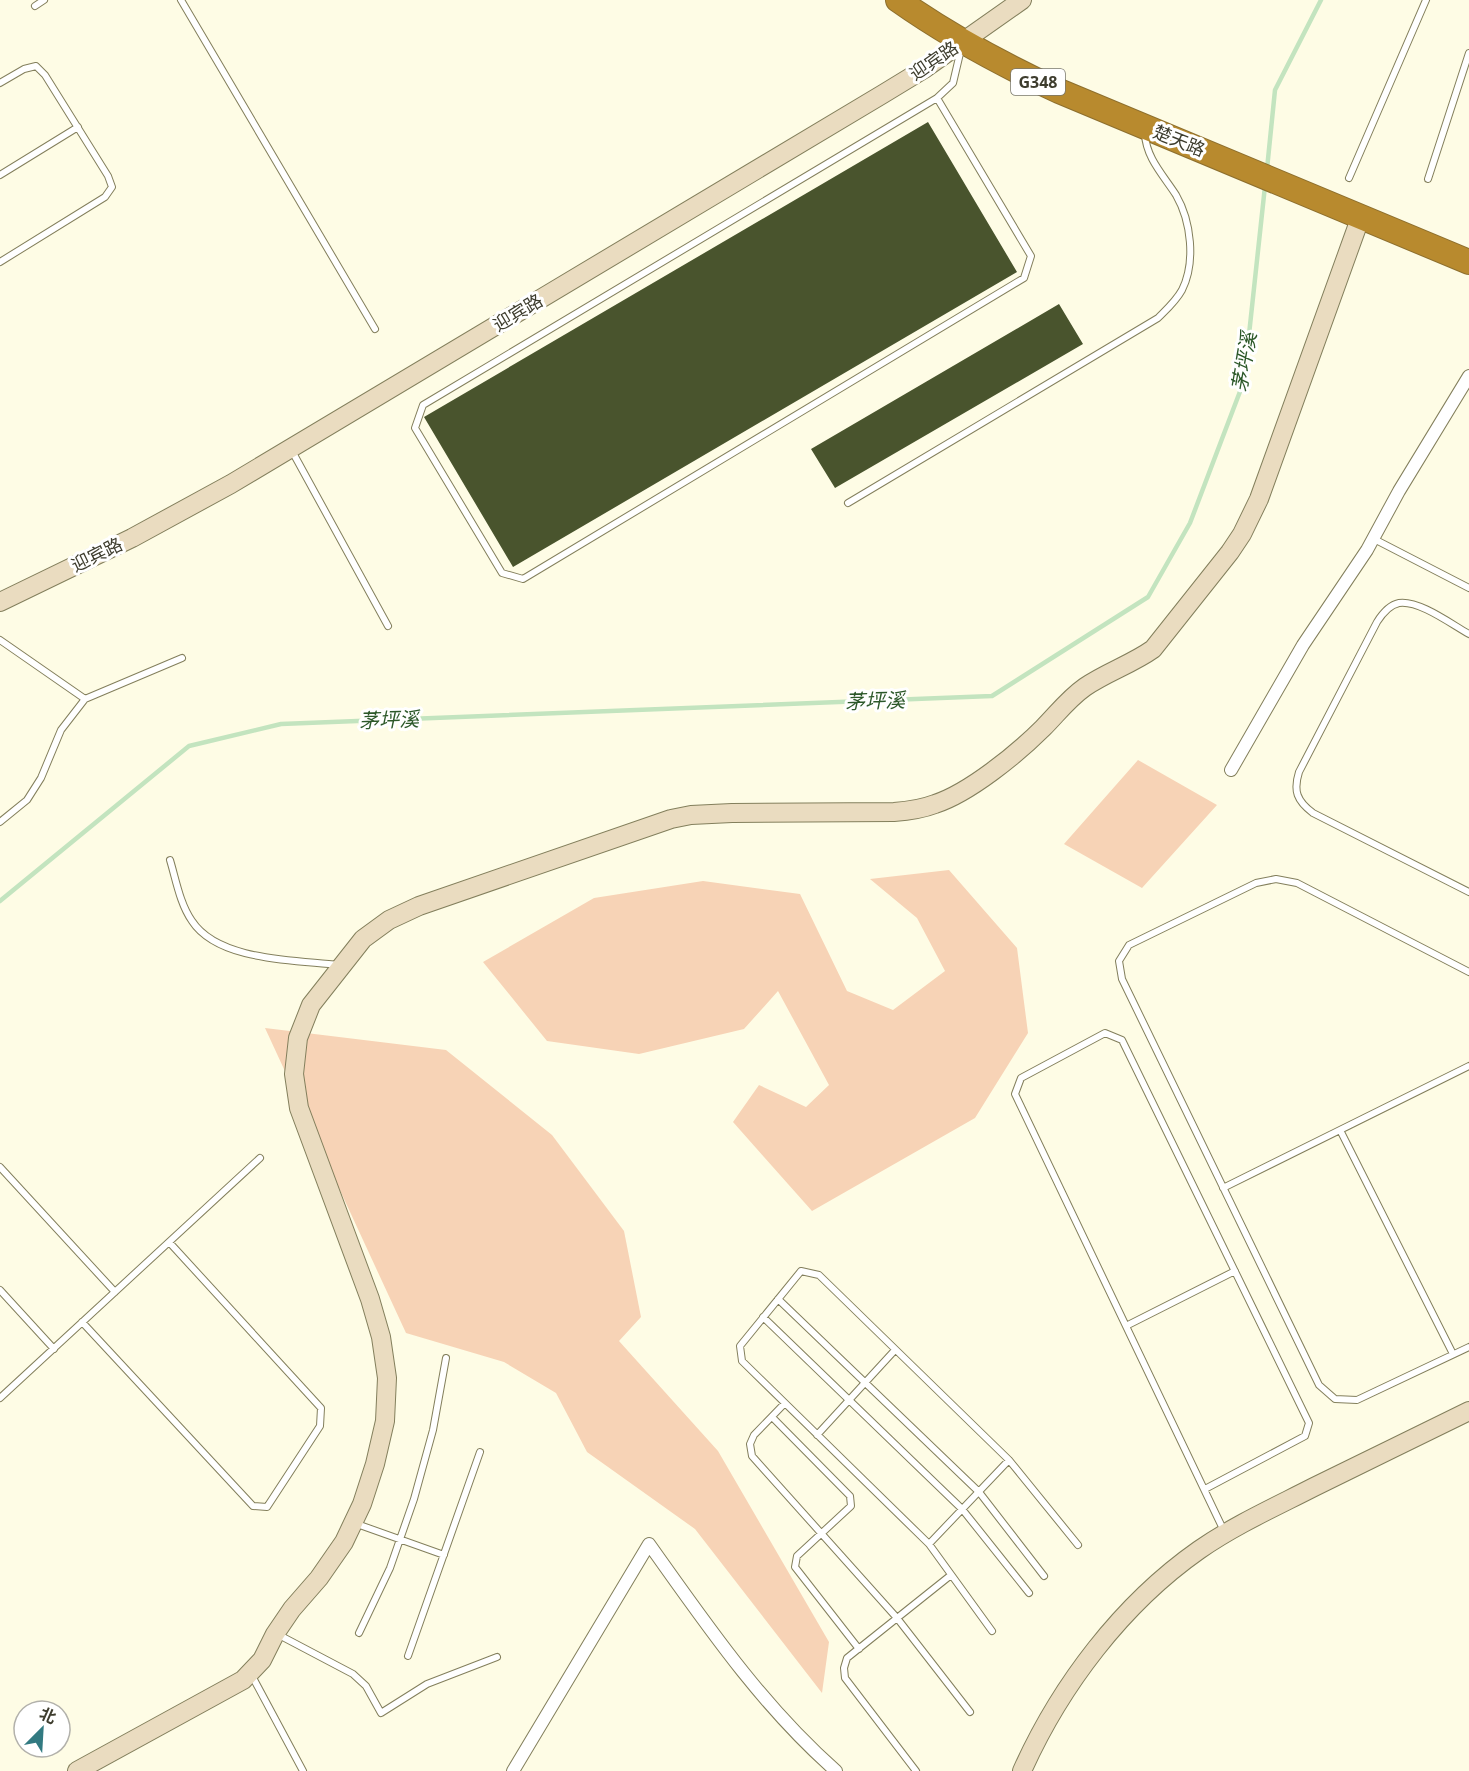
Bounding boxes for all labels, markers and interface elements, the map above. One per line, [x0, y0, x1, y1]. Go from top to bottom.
street label: 迎宾路 [904, 35, 963, 85]
road number: G348 [1011, 69, 1065, 95]
street label: 楚天路 [1150, 119, 1209, 161]
street label: 迎宾路 [488, 288, 547, 336]
water label: 茅坪溪 [1225, 328, 1262, 394]
street label: 迎宾路 [67, 531, 126, 577]
water label: 茅坪溪 [845, 686, 907, 715]
water label: 茅坪溪 [359, 705, 421, 734]
north arrow [12, 1699, 72, 1759]
text: 北 [36, 1702, 60, 1729]

